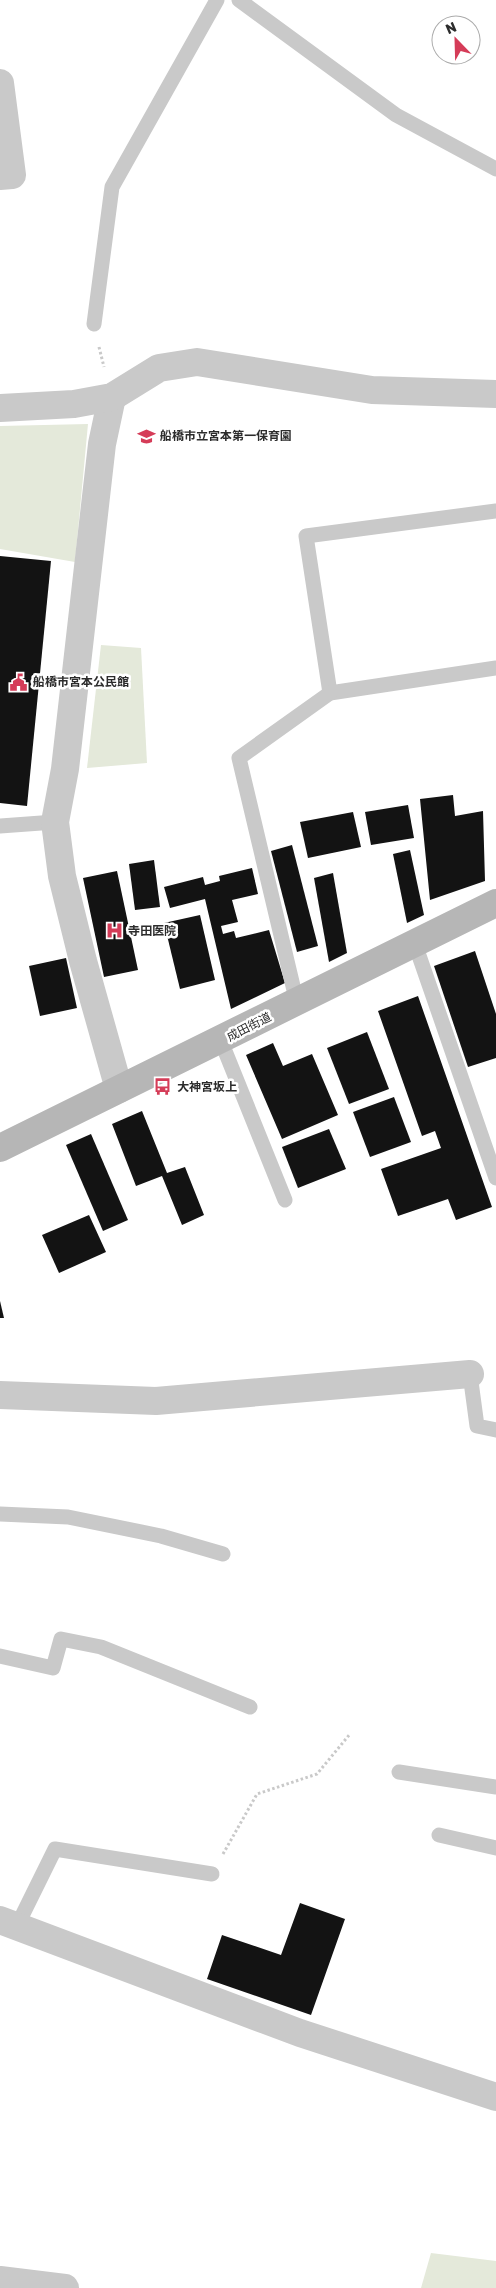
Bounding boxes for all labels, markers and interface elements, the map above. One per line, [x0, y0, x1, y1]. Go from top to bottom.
north arrow [431, 15, 481, 65]
text: N [443, 19, 459, 38]
school or university icon: 船橋市立宮本第一保育園 [136, 426, 156, 446]
place label: 船橋市立宮本第一保育園 [160, 429, 292, 443]
public building icon: 船橋市宮本公民館 [9, 672, 29, 692]
place label: 船橋市宮本公民館 [33, 675, 129, 689]
hospital icon: 寺田医院 [104, 921, 124, 941]
place label: 寺田医院 [128, 924, 176, 938]
street label: 成田街道 [224, 1010, 274, 1044]
bus stop icon: 大神宮坂上 [153, 1077, 173, 1097]
place label: 大神宮坂上 [177, 1080, 237, 1094]

